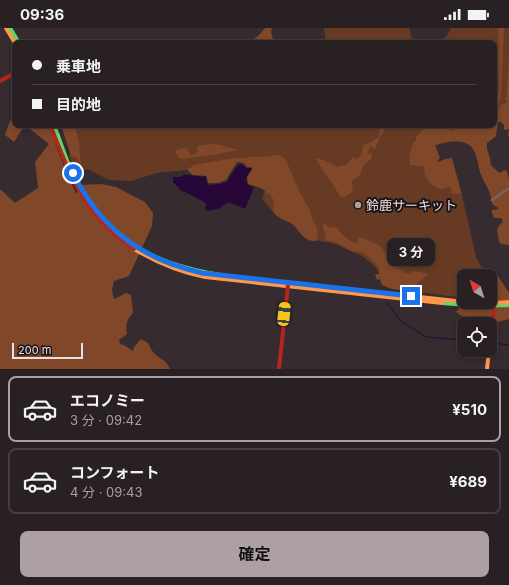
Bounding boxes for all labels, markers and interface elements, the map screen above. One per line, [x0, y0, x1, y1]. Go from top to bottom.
text: 09:36 [20, 5, 64, 24]
text: 乗車地 [56, 57, 101, 76]
text: 目的地 [56, 95, 101, 114]
route start [64, 164, 82, 182]
place label: 鈴鹿サーキット [366, 197, 457, 213]
marker: 鈴鹿サーキット [353, 200, 363, 210]
callout: 3 分 [387, 238, 435, 266]
text: 3 分 [399, 244, 423, 260]
north arrow [457, 269, 497, 309]
map controls [457, 269, 497, 357]
route end [402, 287, 420, 305]
car [277, 301, 291, 327]
button: locate [457, 317, 497, 357]
scale bar [12, 341, 83, 360]
text: 200 m [18, 343, 51, 357]
icon: car [22, 391, 58, 427]
text: エコノミー [70, 391, 145, 410]
text: ¥510 [452, 400, 487, 419]
text: 3 分 · 09:42 [70, 412, 142, 428]
icon: car [22, 463, 58, 499]
text: コンフォート [70, 463, 160, 482]
text: ¥689 [449, 472, 487, 491]
text: 4 分 · 09:43 [70, 484, 143, 500]
button: 確定 [20, 531, 489, 577]

